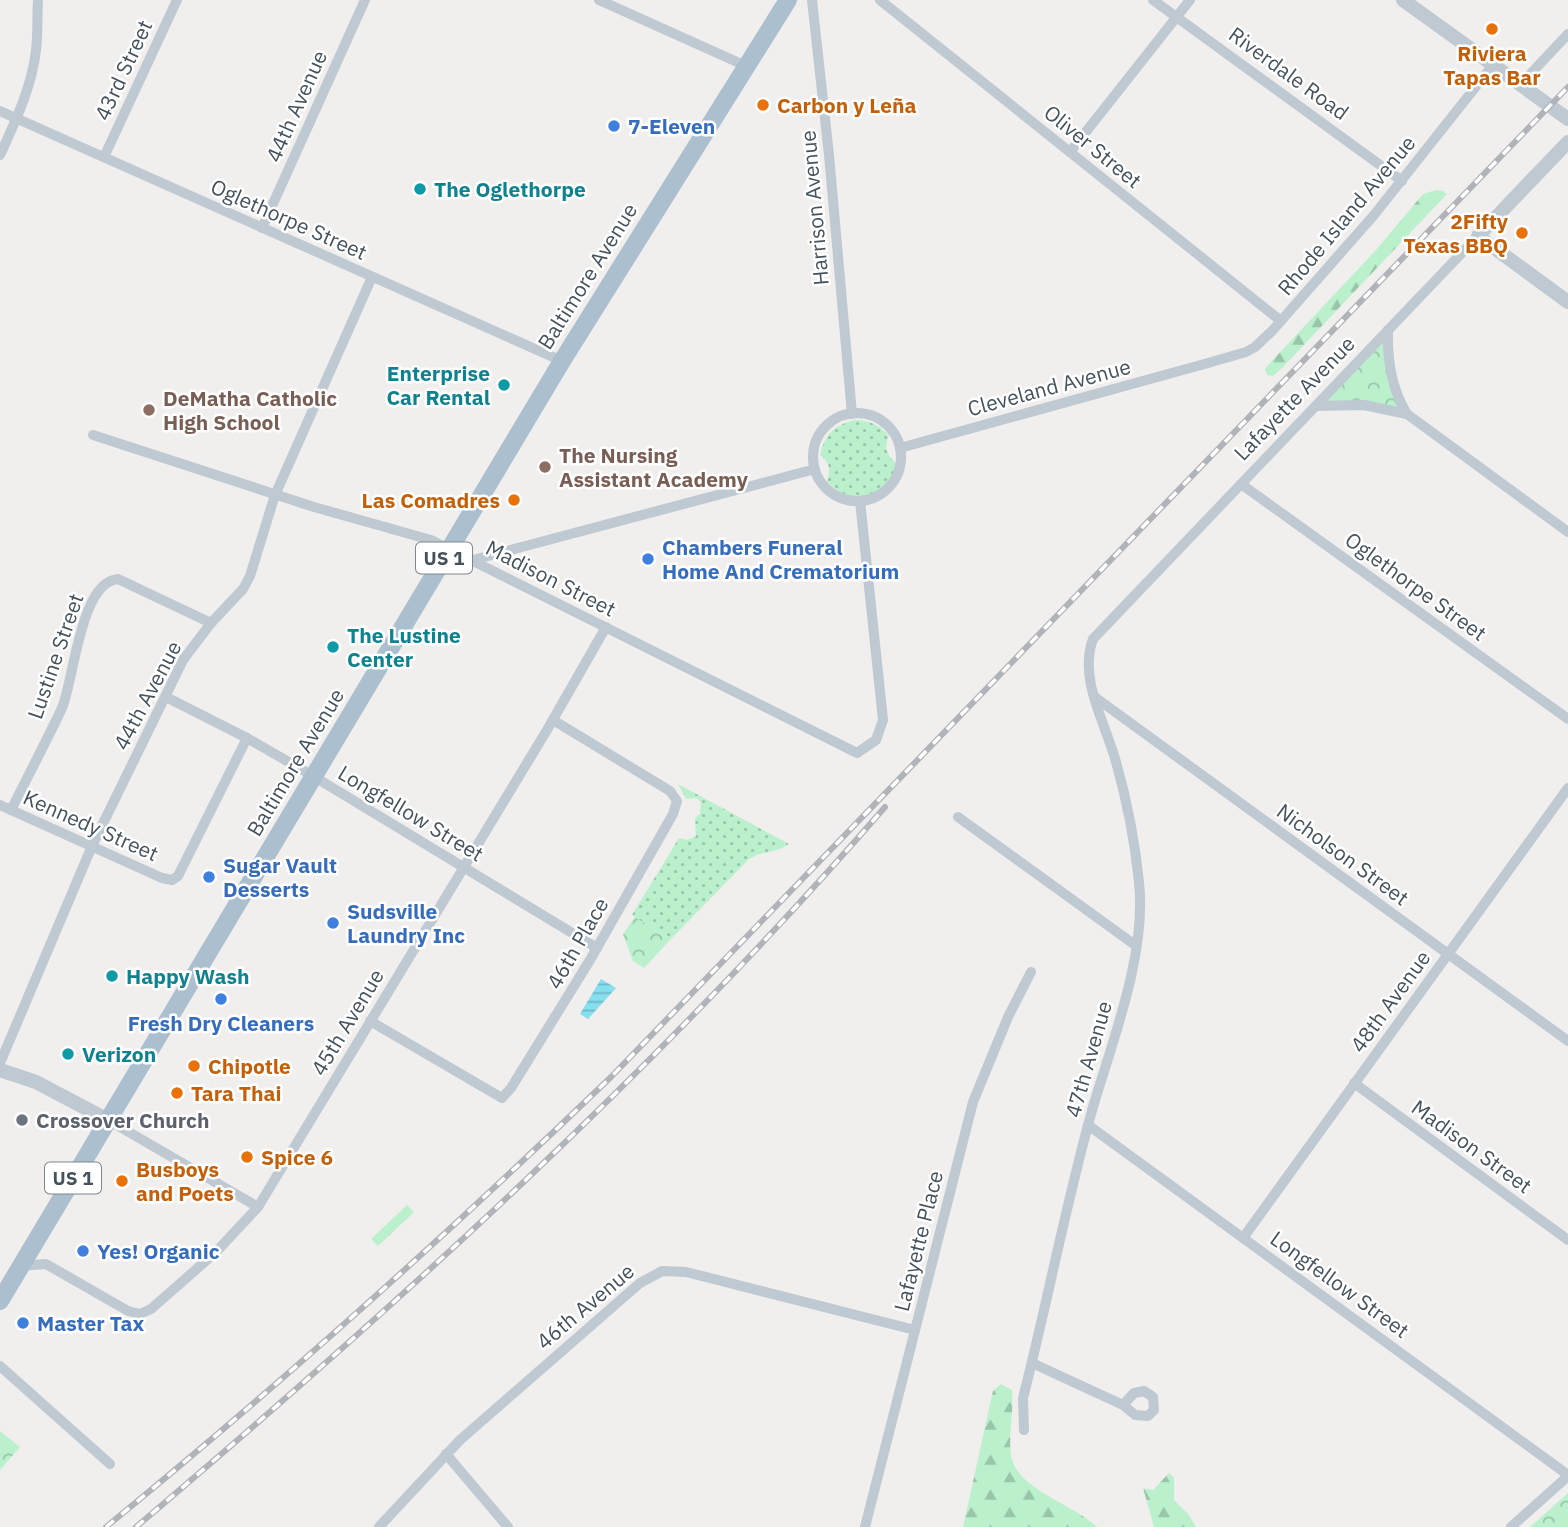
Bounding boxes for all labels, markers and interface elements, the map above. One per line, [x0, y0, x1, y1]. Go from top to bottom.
street label: 43rd Street [88, 15, 158, 125]
street label: Riverdale Road [1223, 20, 1355, 126]
marker: Riviera Tapas Bar [1484, 21, 1500, 37]
place label: Riviera Tapas Bar [1443, 39, 1541, 91]
street label: 44th Avenue [259, 46, 333, 166]
place label: Carbon y Leña [777, 91, 917, 119]
marker: Carbon y Leña [755, 97, 771, 113]
street label: Oliver Street [1038, 98, 1148, 194]
place label: 7-Eleven [628, 112, 715, 140]
marker: 7-Eleven [606, 118, 622, 134]
street label: Harrison Avenue [793, 129, 835, 287]
street label: Rhode Island Avenue [1271, 129, 1421, 301]
street label: Oglethorpe Street [206, 172, 372, 266]
place label: The Oglethorpe [434, 175, 586, 203]
marker: The Oglethorpe [412, 181, 428, 197]
street label: Baltimore Avenue [531, 198, 643, 354]
place label: 2Fifty Texas BBQ [1403, 207, 1509, 259]
marker: 2Fifty Texas BBQ [1514, 225, 1530, 241]
street label: Lafayette Avenue [1227, 330, 1361, 466]
street label: Cleveland Avenue [964, 352, 1134, 422]
place label: Enterprise Car Rental [386, 359, 490, 411]
marker: Enterprise Car Rental [496, 377, 512, 393]
place label: DeMatha Catholic High School [163, 384, 337, 436]
marker: DeMatha Catholic High School [141, 402, 157, 418]
place label: The Nursing Assistant Academy [559, 441, 749, 493]
marker: The Nursing Assistant Academy [537, 459, 553, 475]
place label: Las Comadres [362, 486, 500, 514]
marker: Las Comadres [506, 492, 522, 508]
street label: Oglethorpe Street [1340, 525, 1492, 647]
street label: Madison Street [481, 533, 621, 623]
place label: Chambers Funeral Home And Crematorium [662, 533, 899, 585]
road number: US 1 [416, 542, 472, 573]
marker: Chambers Funeral Home And Crematorium [640, 551, 656, 567]
street label: Lustine Street [20, 590, 90, 722]
place label: The Lustine Center [347, 621, 461, 673]
street label: 44th Avenue [107, 636, 187, 754]
marker: The Lustine Center [325, 639, 341, 655]
street label: Baltimore Avenue [240, 683, 350, 841]
street label: Longfellow Street [333, 759, 489, 867]
street label: Kennedy Street [19, 783, 163, 867]
street label: Nicholson Street [1271, 797, 1415, 911]
place label: Sugar Vault Desserts [223, 851, 337, 903]
marker: Sugar Vault Desserts [201, 869, 217, 885]
street label: 46th Place [540, 892, 614, 994]
place label: Sudsville Laundry Inc [347, 897, 465, 949]
marker: Sudsville Laundry Inc [325, 915, 341, 931]
street label: 48th Avenue [1344, 944, 1436, 1058]
place label: Happy Wash [126, 962, 250, 990]
street label: 45th Avenue [304, 964, 390, 1080]
marker: Happy Wash [104, 968, 120, 984]
marker: Fresh Dry Cleaners [213, 991, 229, 1007]
street label: 47th Avenue [1058, 998, 1118, 1120]
place label: Fresh Dry Cleaners [128, 1009, 314, 1037]
place label: Verizon [82, 1040, 156, 1068]
marker: Verizon [60, 1046, 76, 1062]
place label: Chipotle [208, 1052, 291, 1080]
marker: Chipotle [186, 1058, 202, 1074]
place label: Tara Thai [191, 1079, 282, 1107]
marker: Tara Thai [169, 1085, 185, 1101]
street label: Madison Street [1406, 1093, 1538, 1199]
place label: Crossover Church [36, 1106, 209, 1134]
marker: Crossover Church [14, 1112, 30, 1128]
place label: Spice 6 [261, 1143, 333, 1171]
marker: Spice 6 [239, 1149, 255, 1165]
place label: Busboys and Poets [136, 1155, 234, 1207]
road number: US 1 [45, 1162, 101, 1194]
street label: Lafayette Place [887, 1168, 949, 1314]
marker: Busboys and Poets [114, 1173, 130, 1189]
street label: Longfellow Street [1265, 1224, 1415, 1344]
place label: Yes! Organic [97, 1237, 220, 1265]
marker: Yes! Organic [75, 1243, 91, 1259]
street label: 46th Avenue [530, 1257, 640, 1355]
place label: Master Tax [37, 1309, 145, 1337]
marker: Master Tax [15, 1315, 31, 1331]

